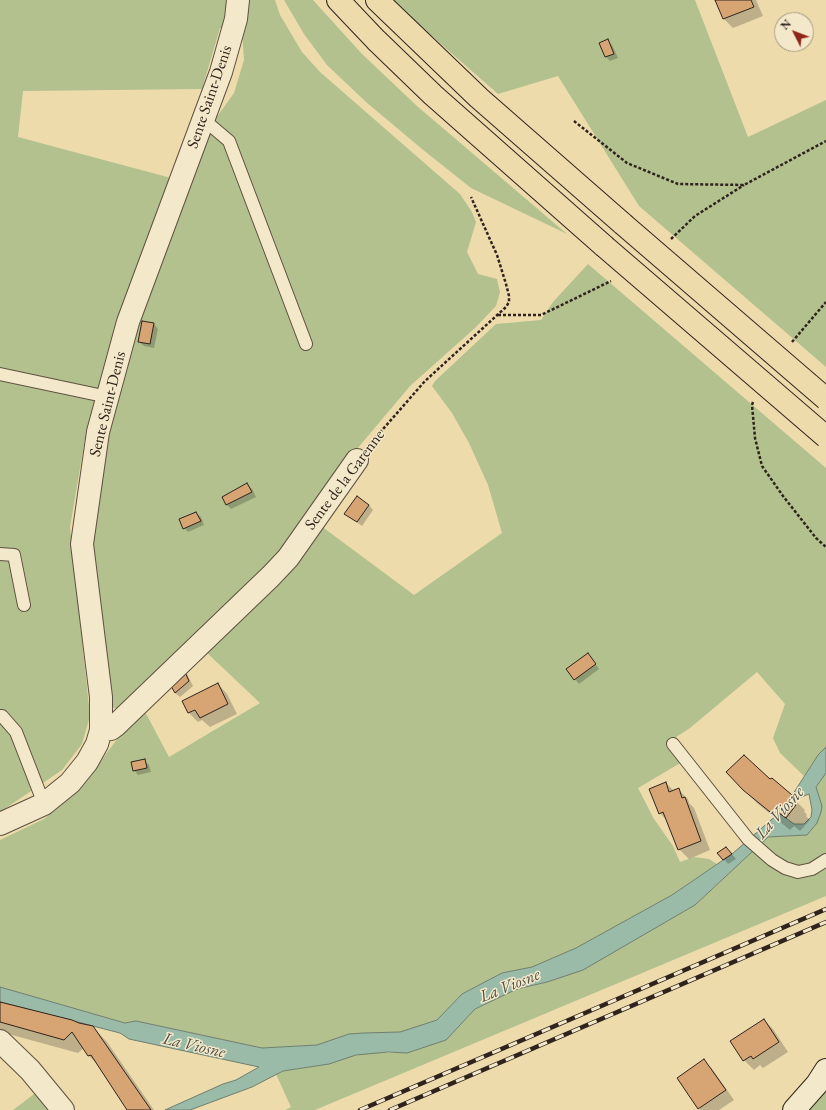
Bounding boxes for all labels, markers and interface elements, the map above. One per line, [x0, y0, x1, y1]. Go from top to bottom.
north arrow [774, 12, 814, 52]
text: N [778, 17, 794, 33]
street label: Sente Saint-Denis [183, 43, 237, 151]
street label: Sente Saint-Denis [86, 349, 130, 459]
street label: Sente de la Garenne [301, 426, 389, 534]
water label: La Viosne [751, 783, 809, 843]
water label: La Viosne [477, 965, 543, 1007]
water label: La Viosne [161, 1029, 227, 1063]

